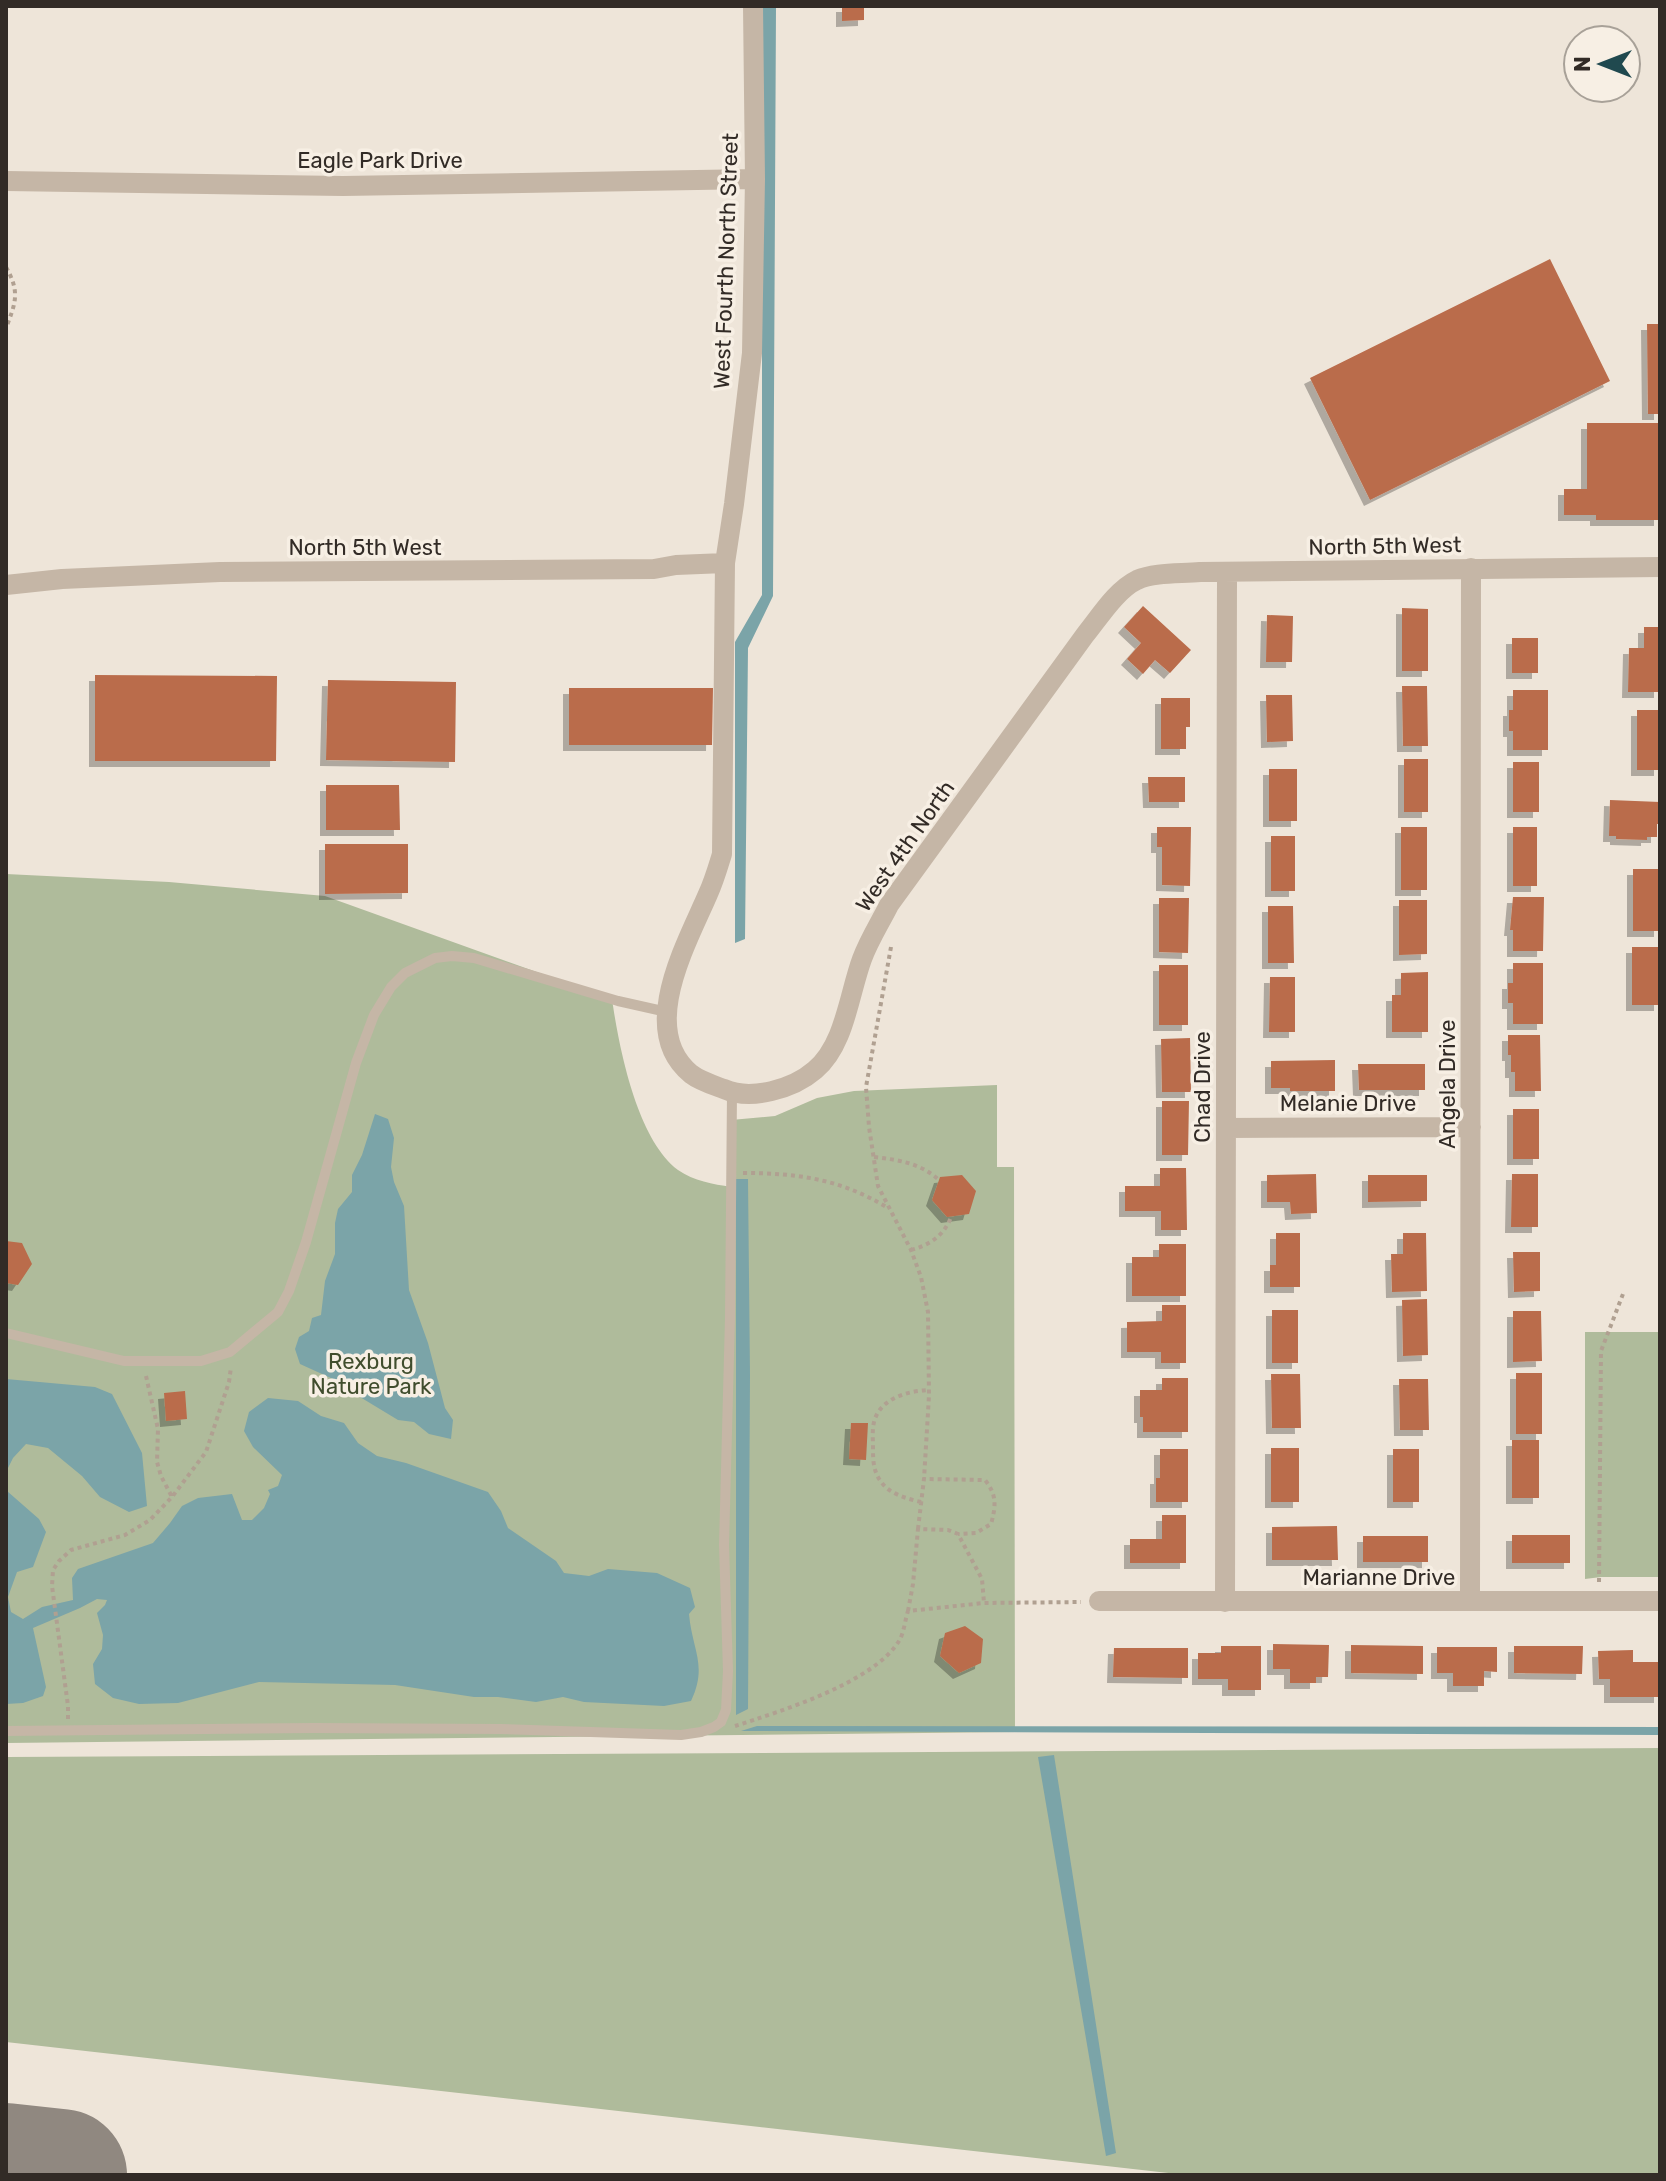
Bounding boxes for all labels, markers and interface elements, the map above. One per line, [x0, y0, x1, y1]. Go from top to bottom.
north arrow [1562, 24, 1642, 104]
text: N [1569, 56, 1596, 72]
street label: West Fourth North Street [708, 132, 744, 389]
street label: Eagle Park Drive [297, 147, 463, 174]
street label: North 5th West [1308, 531, 1462, 561]
street label: North 5th West [288, 534, 442, 561]
street label: West 4th North [850, 775, 960, 917]
street label: Angela Drive [1434, 1019, 1461, 1149]
street label: Chad Drive [1189, 1031, 1216, 1143]
street label: Melanie Drive [1280, 1090, 1416, 1117]
park label: Rexburg Nature Park [311, 1348, 432, 1400]
street label: Marianne Drive [1303, 1564, 1455, 1591]

